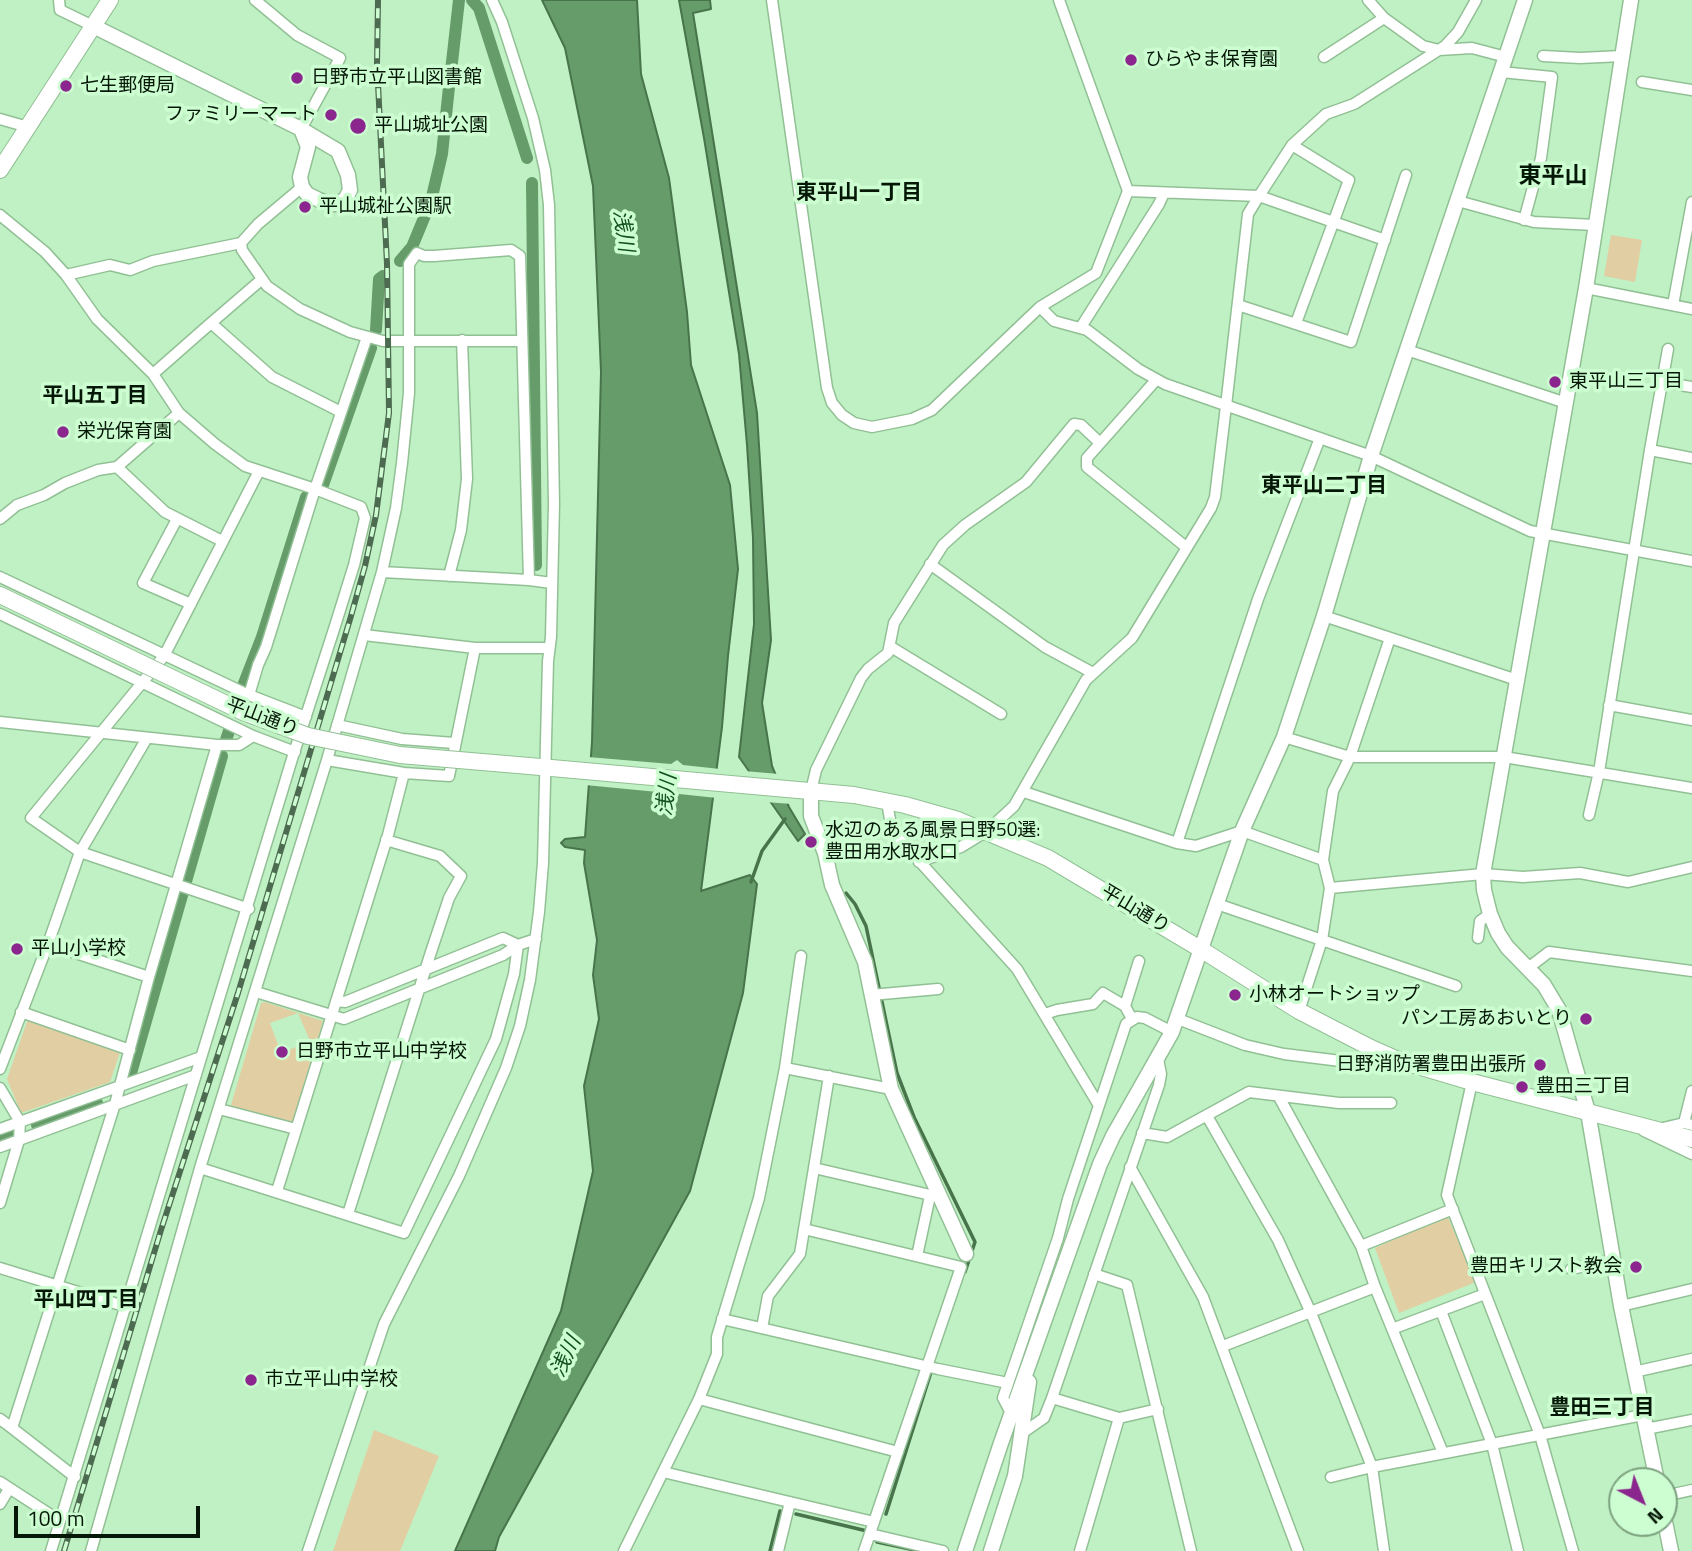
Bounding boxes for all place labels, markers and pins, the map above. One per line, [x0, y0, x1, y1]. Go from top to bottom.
place label: ひらやま保育園 [1145, 49, 1278, 71]
marker: ひらやま保育園 [1123, 52, 1139, 68]
place label: 日野市立平山図書館 [311, 67, 482, 89]
marker: 日野市立平山図書館 [289, 70, 305, 86]
place label: 七生郵便局 [80, 75, 175, 97]
marker: 七生郵便局 [58, 78, 74, 94]
place label: ファミリーマート [165, 104, 317, 126]
marker: ファミリーマート [323, 107, 339, 123]
place label: 平山城址公園 [374, 115, 488, 137]
marker: 平山城址公園 [348, 116, 368, 136]
place label: 平山城祉公園駅 [319, 196, 452, 218]
marker: 平山城祉公園駅 [297, 199, 313, 215]
place label: 東平山三丁目 [1569, 371, 1683, 393]
marker: 東平山三丁目 [1547, 374, 1563, 390]
place label: 栄光保育園 [77, 421, 172, 443]
marker: 栄光保育園 [55, 424, 71, 440]
place label: 水辺のある風景日野50選: 豊田用水取水口 [825, 820, 1040, 864]
marker: 水辺のある風景日野50選: 豊田用水取水口 [803, 834, 819, 850]
place label: 平山小学校 [31, 938, 126, 960]
marker: 平山小学校 [9, 941, 25, 957]
place label: 小林オートショップ [1249, 984, 1420, 1006]
marker: 小林オートショップ [1227, 987, 1243, 1003]
place label: パン工房あおいとり [1401, 1008, 1572, 1030]
marker: パン工房あおいとり [1578, 1011, 1594, 1027]
place label: 日野市立平山中学校 [296, 1041, 467, 1063]
marker: 日野市立平山中学校 [274, 1044, 290, 1060]
place label: 日野消防署豊田出張所 [1336, 1054, 1526, 1076]
marker: 日野消防署豊田出張所 [1532, 1057, 1548, 1073]
place label: 豊田三丁目 [1536, 1076, 1631, 1098]
marker: 豊田三丁目 [1514, 1079, 1530, 1095]
place label: 豊田キリスト教会 [1470, 1256, 1622, 1278]
marker: 豊田キリスト教会 [1628, 1259, 1644, 1275]
place label: 市立平山中学校 [265, 1369, 398, 1391]
marker: 市立平山中学校 [243, 1372, 259, 1388]

